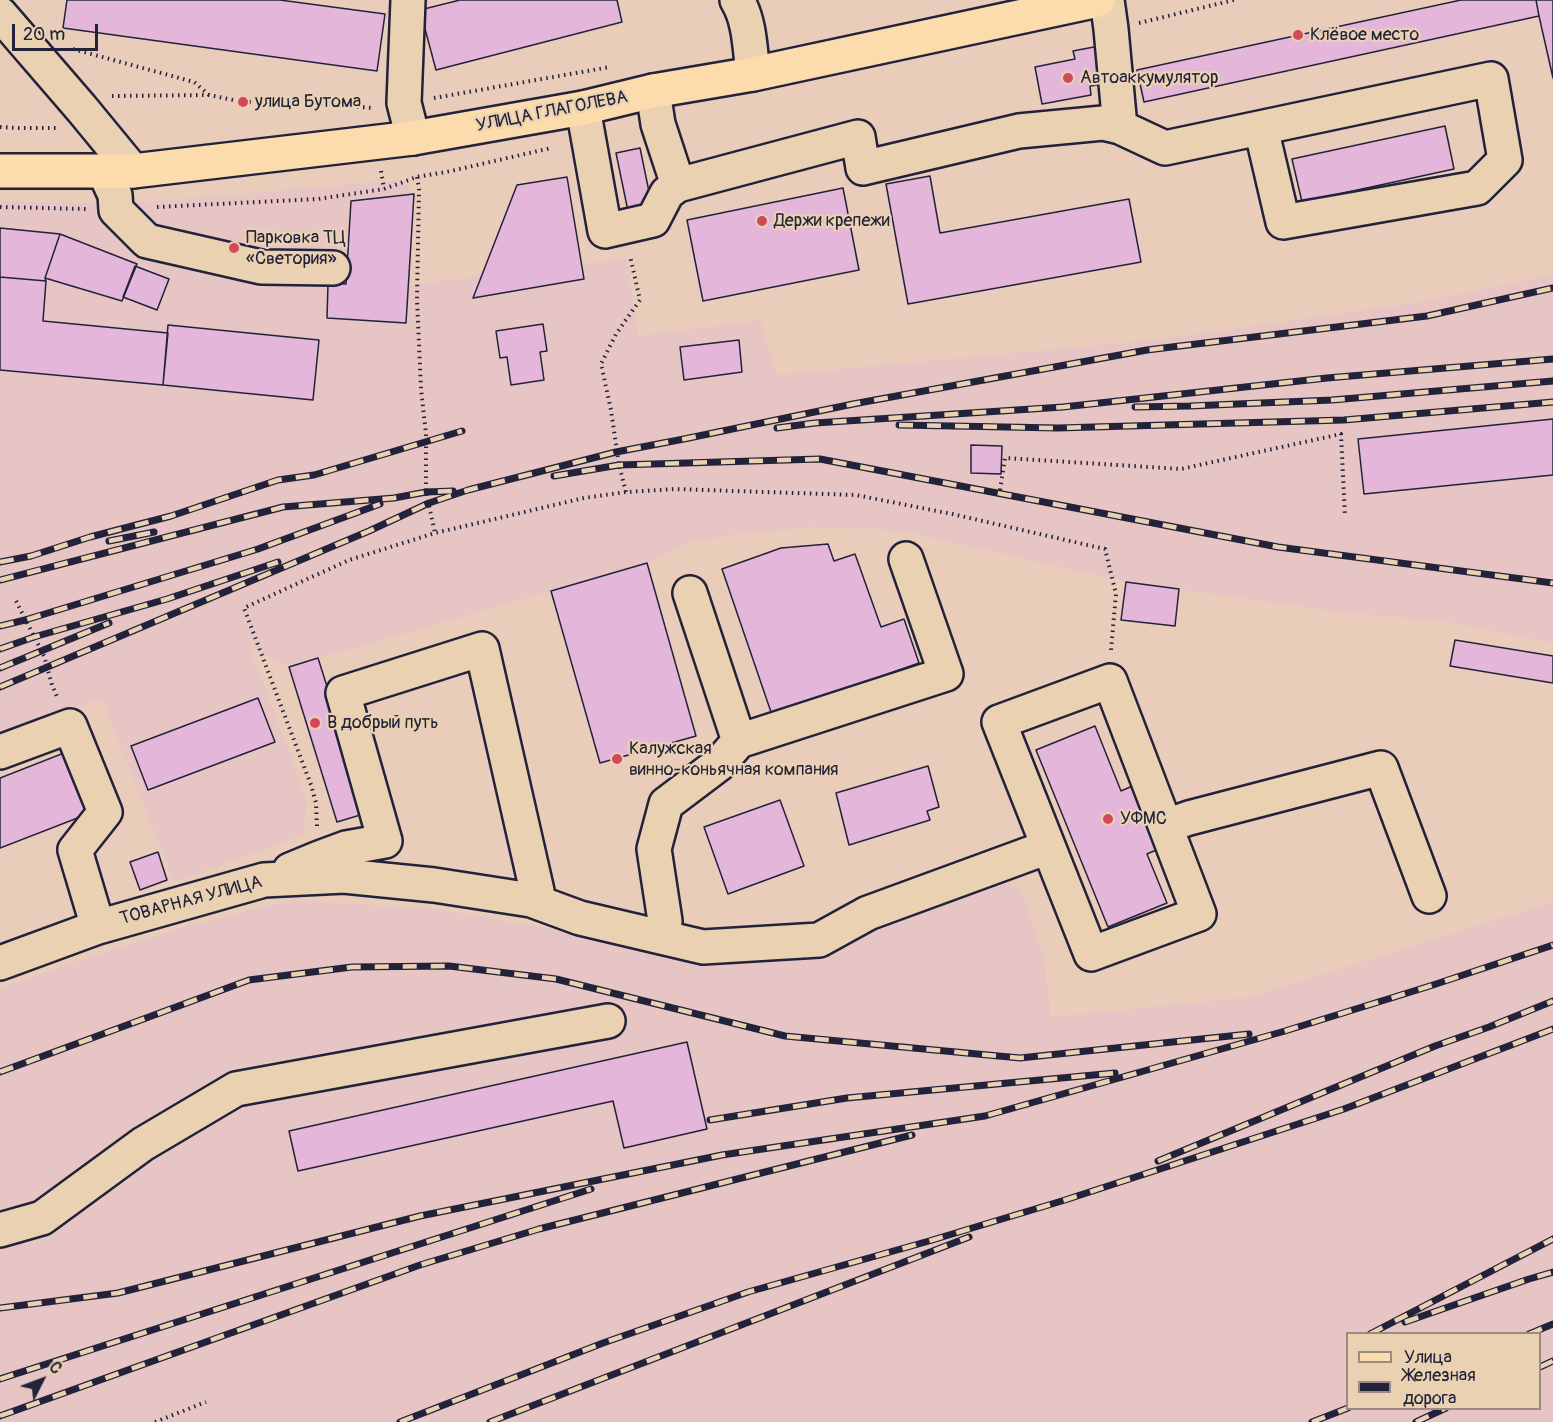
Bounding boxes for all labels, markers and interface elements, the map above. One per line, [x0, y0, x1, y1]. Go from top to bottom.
scale bar [15, 12, 100, 50]
text: 20 m [23, 23, 65, 46]
place label: Клёвое место [1310, 24, 1419, 46]
marker: Клёвое место [1291, 28, 1305, 42]
place label: Автоаккумулятор [1080, 67, 1219, 89]
marker: Автоаккумулятор [1061, 71, 1075, 85]
street label: УЛИЦА ГЛАГОЛЕВА [474, 87, 630, 137]
place label: улица Бутома [255, 91, 361, 113]
marker: улица Бутома [236, 95, 250, 109]
place label: Держи крепежи [774, 210, 890, 232]
marker: Держи крепежи [755, 214, 769, 228]
place label: Парковка ТЦ «Светория» [246, 227, 346, 270]
marker: Парковка ТЦ «Светория» [227, 241, 241, 255]
place label: В добрый путь [327, 712, 439, 734]
marker: В добрый путь [308, 716, 322, 730]
place label: Калужская винно-коньячная компания [629, 738, 838, 780]
marker: Калужская винно-коньячная компания [610, 752, 624, 766]
place label: УФМС [1120, 808, 1167, 830]
marker: УФМС [1101, 812, 1115, 826]
street label: ТОВАРНАЯ УЛИЦА [117, 872, 265, 930]
legend [1346, 1332, 1541, 1410]
text: Улица [1404, 1346, 1452, 1369]
north arrow [12, 1350, 72, 1410]
text: С [45, 1358, 66, 1378]
text: Железная дорога [1403, 1364, 1476, 1410]

